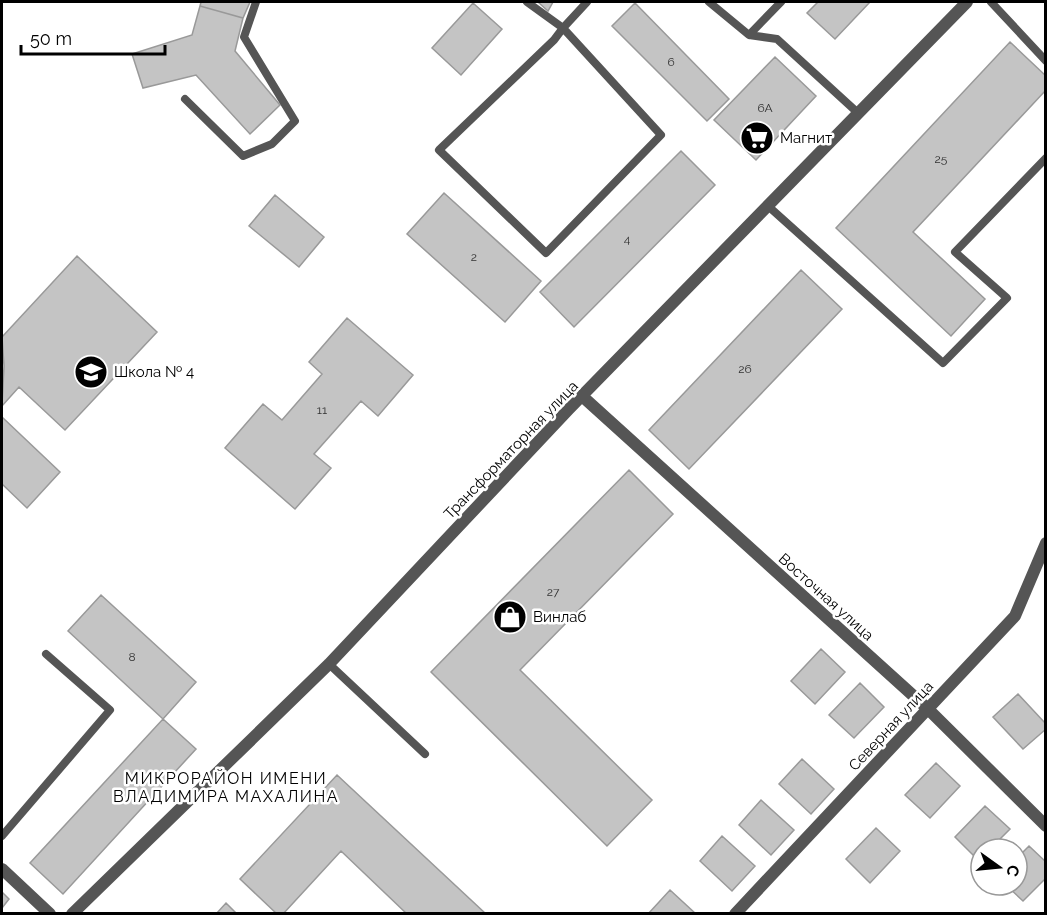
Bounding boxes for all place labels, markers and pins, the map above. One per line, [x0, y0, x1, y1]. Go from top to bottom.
supermarket icon: Магнит [739, 120, 775, 156]
place label: Магнит [780, 129, 832, 147]
school or university icon: Школа № 4 [73, 354, 109, 390]
place label: Школа № 4 [114, 363, 194, 381]
shop icon: Винлаб [492, 599, 528, 635]
place label: Винлаб [533, 608, 586, 626]

